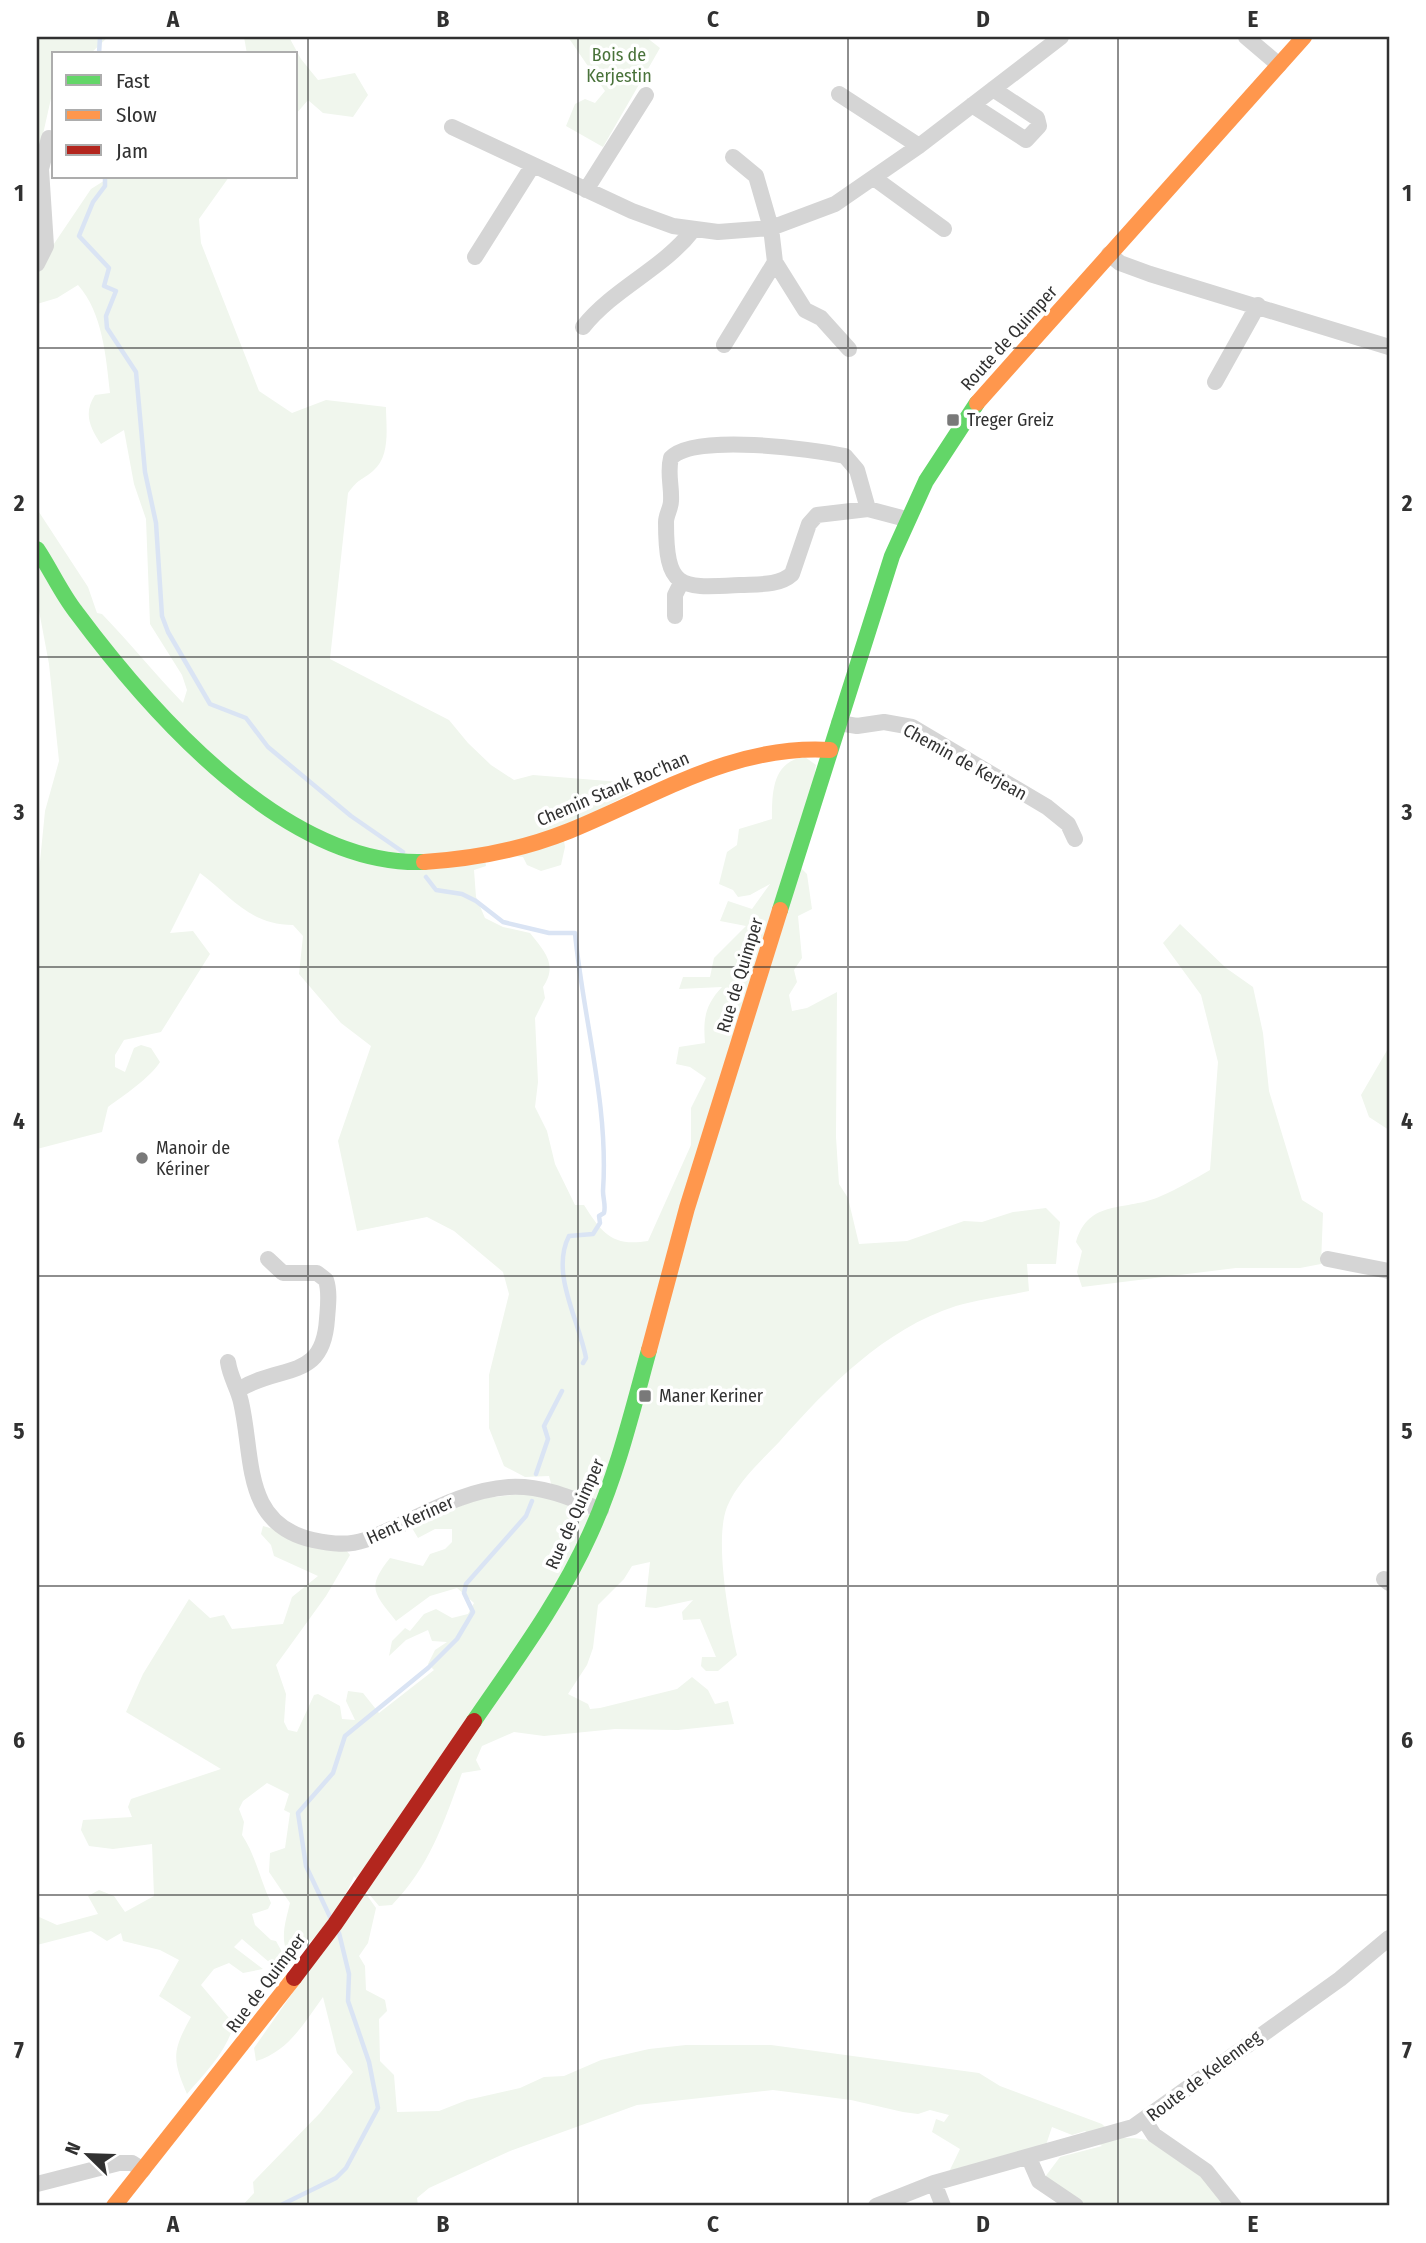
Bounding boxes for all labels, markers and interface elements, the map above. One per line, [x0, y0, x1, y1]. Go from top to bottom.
text: A [166, 5, 180, 33]
text: B [437, 5, 450, 33]
text: C [707, 5, 719, 33]
text: D [976, 5, 990, 33]
text: E [1248, 5, 1259, 33]
park label: Bois de Kerjestin [586, 44, 652, 87]
legend [52, 52, 298, 178]
text: Fast [116, 68, 150, 94]
text: Slow [116, 102, 157, 128]
text: Jam [116, 138, 148, 164]
text: 1 [14, 179, 24, 207]
text: 1 [1402, 179, 1412, 207]
street label: Route de Quimper [956, 280, 1062, 395]
place label: Treger Greiz [967, 409, 1054, 431]
marker: Treger Greiz [945, 412, 961, 428]
text: 2 [13, 489, 25, 517]
text: 2 [1401, 489, 1413, 517]
street label: Chemin de Kerjean [899, 719, 1031, 805]
street label: Chemin Stank Roc'han [534, 747, 692, 831]
text: 3 [13, 798, 25, 826]
text: 3 [1401, 798, 1413, 826]
street label: Rue de Quimper [712, 914, 768, 1035]
text: 4 [13, 1107, 25, 1135]
text: 4 [1401, 1107, 1413, 1135]
place label: Manoir de Kériner [156, 1137, 230, 1180]
marker: Manoir de Kériner [134, 1150, 150, 1166]
place label: Maner Keriner [659, 1385, 764, 1407]
marker: Maner Keriner [637, 1388, 653, 1404]
text: 5 [13, 1417, 25, 1445]
text: 5 [1401, 1417, 1413, 1445]
street label: Rue de Quimper [541, 1455, 610, 1573]
street label: Hent Keriner [363, 1491, 458, 1549]
text: 6 [13, 1726, 25, 1754]
text: 6 [1401, 1726, 1413, 1754]
street label: Rue de Quimper [221, 1928, 311, 2037]
street label: Route de Kelenneg [1142, 2025, 1266, 2126]
text: 7 [14, 2036, 24, 2064]
text: 7 [1402, 2036, 1412, 2064]
north arrow [52, 2120, 122, 2190]
text: N [60, 2139, 86, 2158]
text: A [166, 2210, 180, 2238]
text: B [437, 2210, 450, 2238]
text: C [707, 2210, 719, 2238]
text: D [976, 2210, 990, 2238]
text: E [1248, 2210, 1259, 2238]

